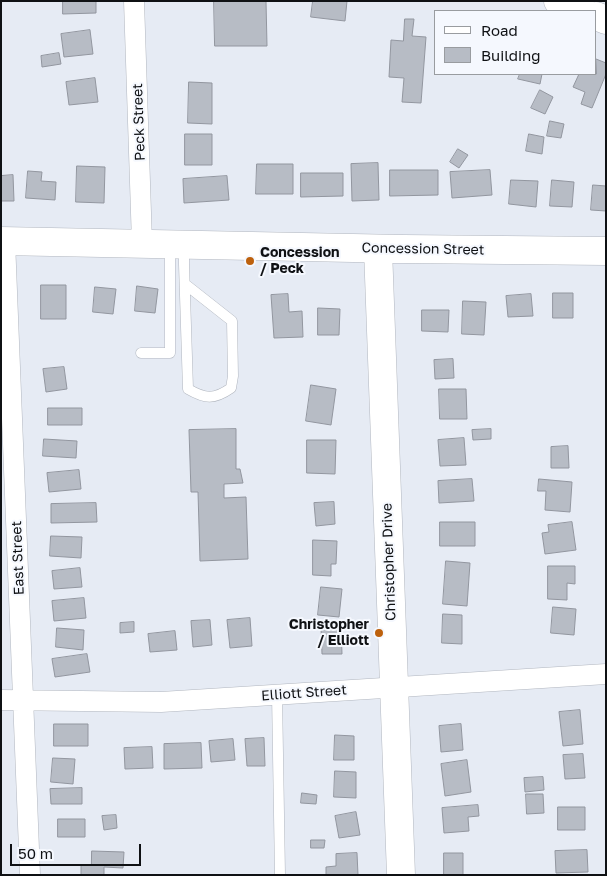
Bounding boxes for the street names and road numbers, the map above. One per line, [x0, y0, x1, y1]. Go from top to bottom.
street label: Peck Street [129, 83, 149, 161]
street label: Concession Street [361, 240, 485, 258]
street label: Christopher Drive [379, 503, 399, 621]
street label: East Street [8, 521, 28, 595]
street label: Elliott Street [261, 682, 347, 704]

